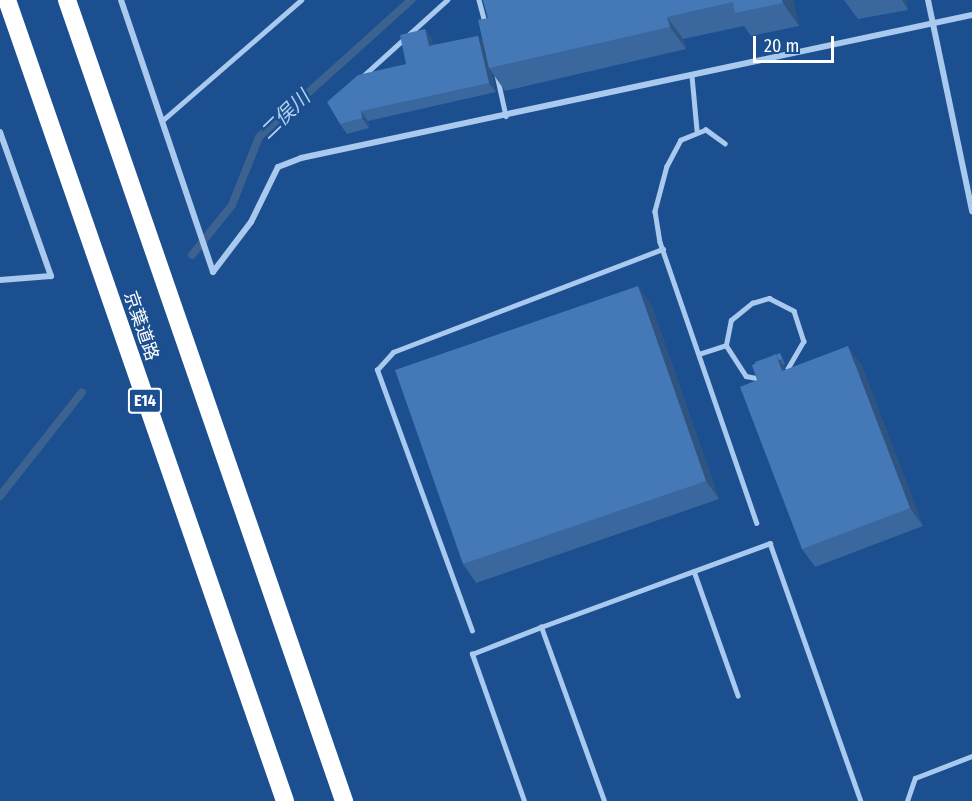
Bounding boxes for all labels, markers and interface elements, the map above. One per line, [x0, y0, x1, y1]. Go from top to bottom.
scale bar [756, 24, 837, 62]
text: 20 m [764, 35, 799, 57]
water label: 二俣川 [255, 86, 315, 144]
street label: 京葉道路 [119, 288, 163, 364]
road number: E14 [127, 388, 163, 414]

